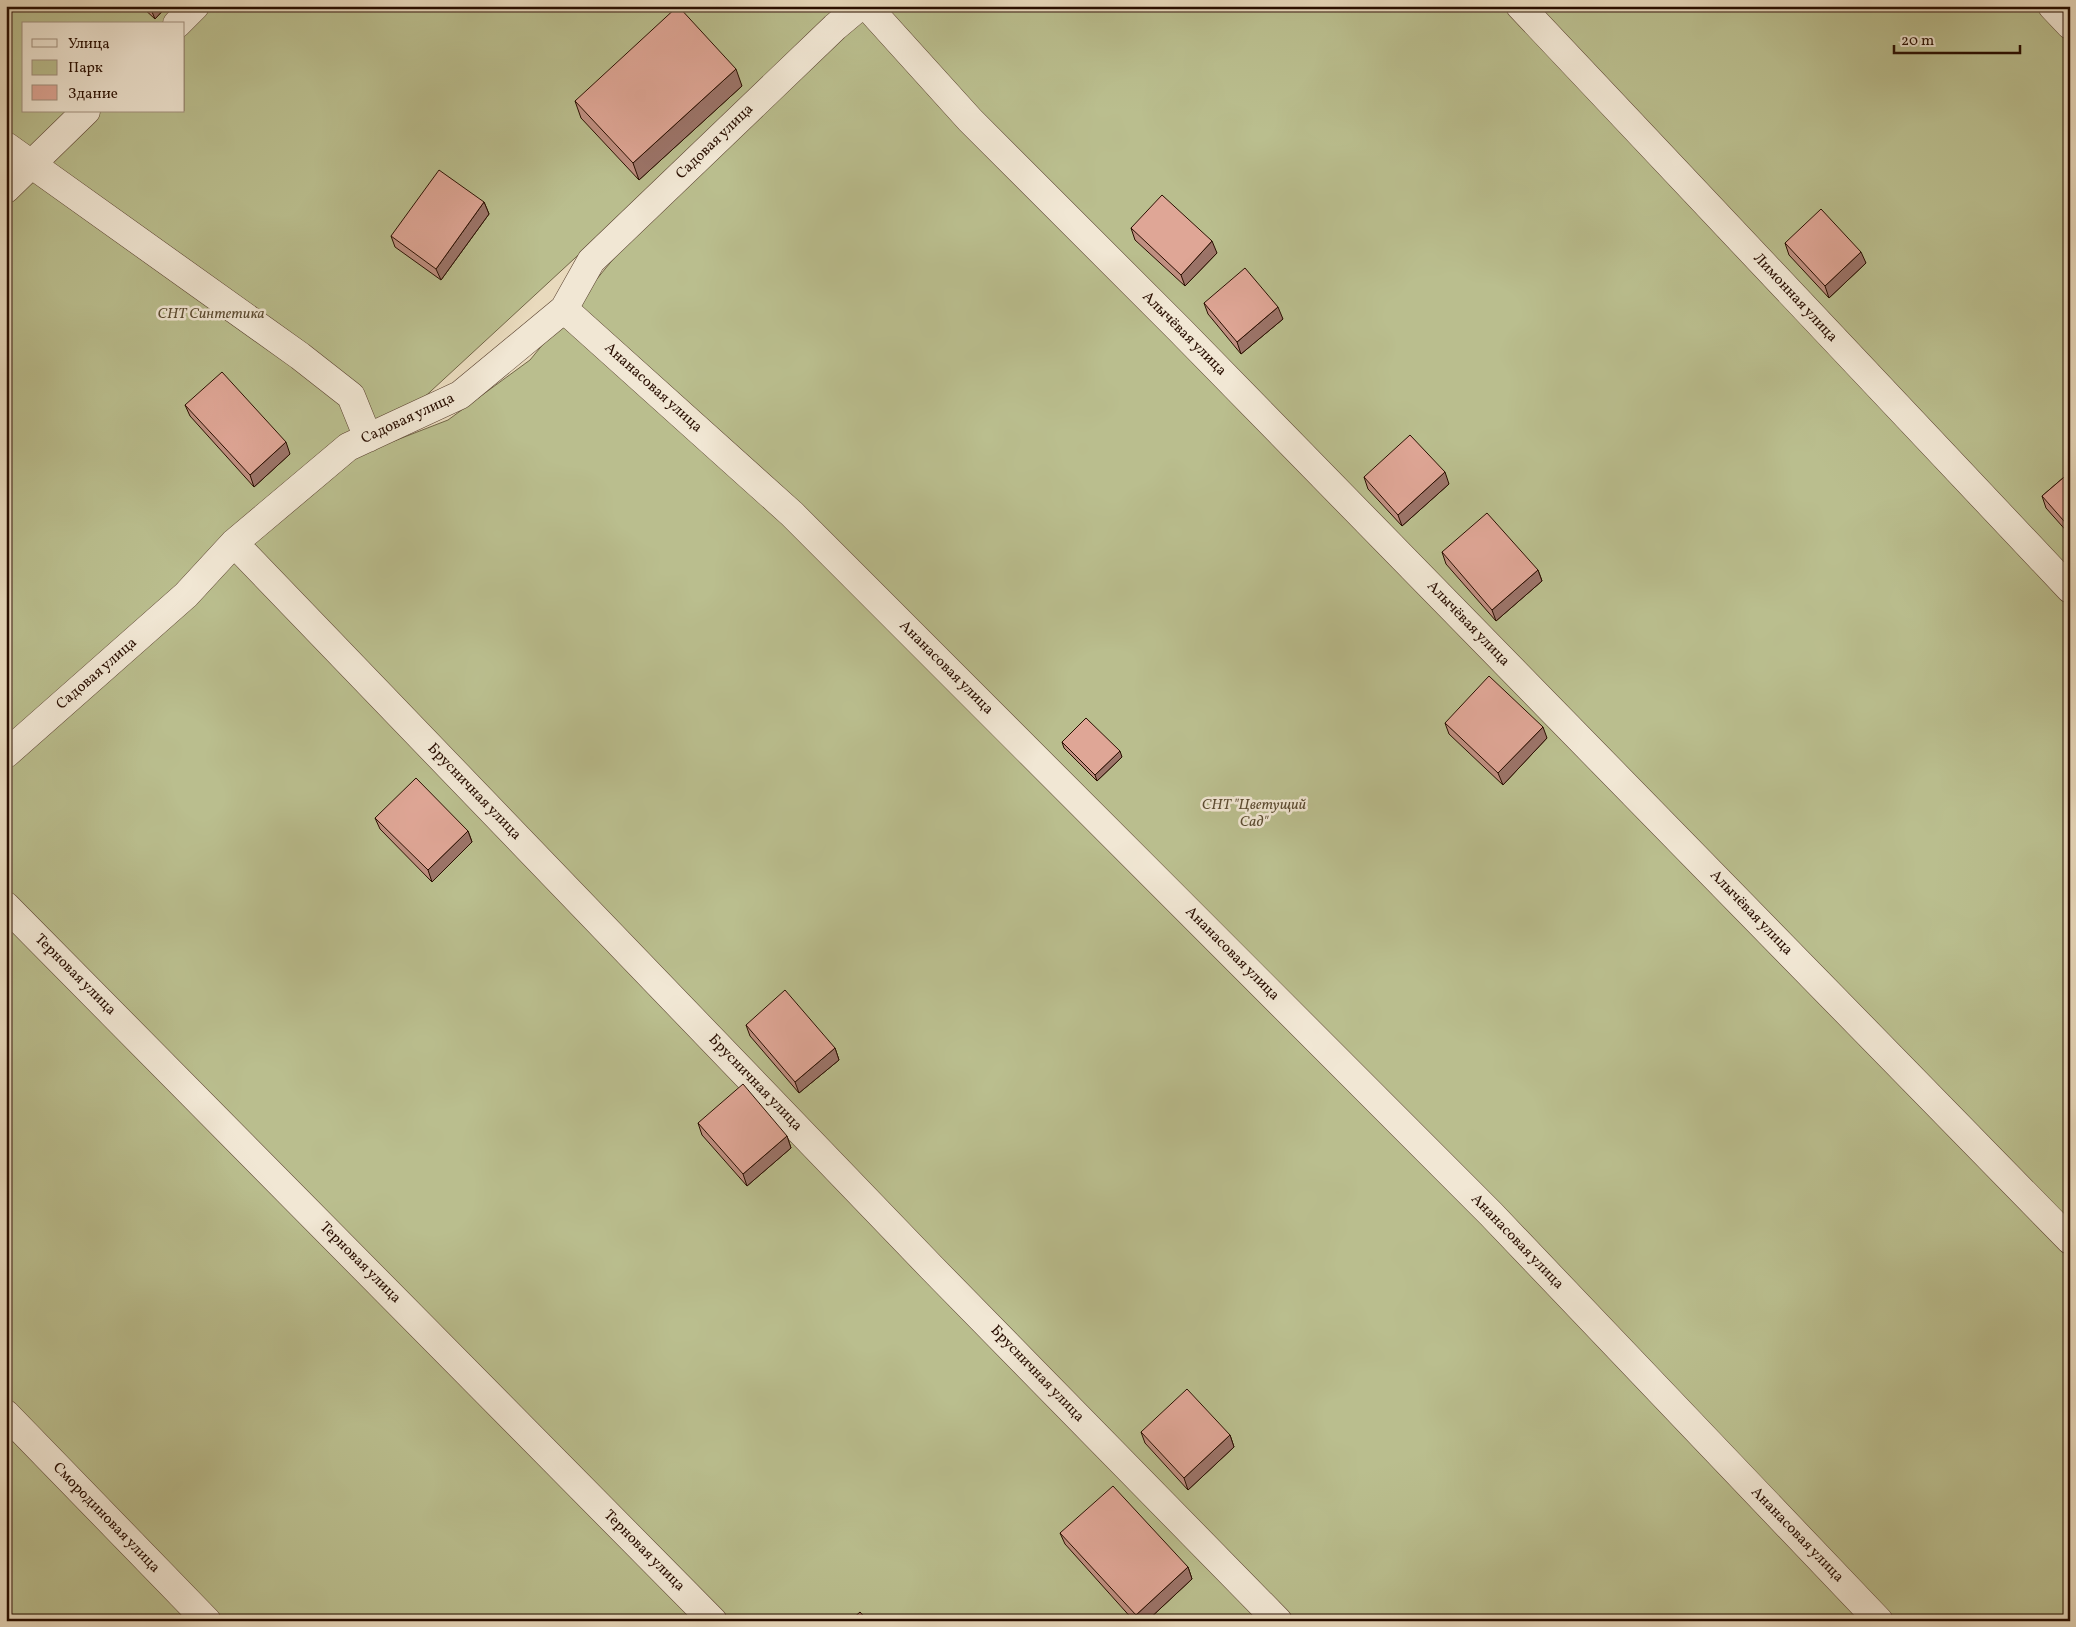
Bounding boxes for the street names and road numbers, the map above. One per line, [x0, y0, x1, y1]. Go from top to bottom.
street label: Садовая улица [671, 99, 759, 185]
street label: Лимонная улица [1748, 249, 1842, 347]
street label: Алычёвая улица [1137, 287, 1231, 381]
street label: Ананасовая улица [599, 338, 707, 438]
street label: Садовая улица [358, 388, 458, 450]
street label: Алычёвая улица [1422, 577, 1514, 671]
street label: Ананасовая улица [894, 616, 998, 720]
street label: Садовая улица [52, 633, 142, 715]
street label: Брусничная улица [422, 739, 526, 845]
street label: Алычёвая улица [1705, 866, 1797, 960]
street label: Ананасовая улица [1180, 902, 1284, 1006]
street label: Терновая улица [29, 929, 121, 1021]
street label: Брусничная улица [703, 1030, 807, 1136]
street label: Ананасовая улица [1466, 1190, 1568, 1294]
street label: Терновая улица [314, 1217, 406, 1309]
street label: Брусничная улица [985, 1321, 1089, 1427]
street label: Смородиновая улица [48, 1458, 164, 1578]
street label: Ананасовая улица [1746, 1483, 1848, 1587]
street label: Терновая улица [598, 1505, 690, 1597]

